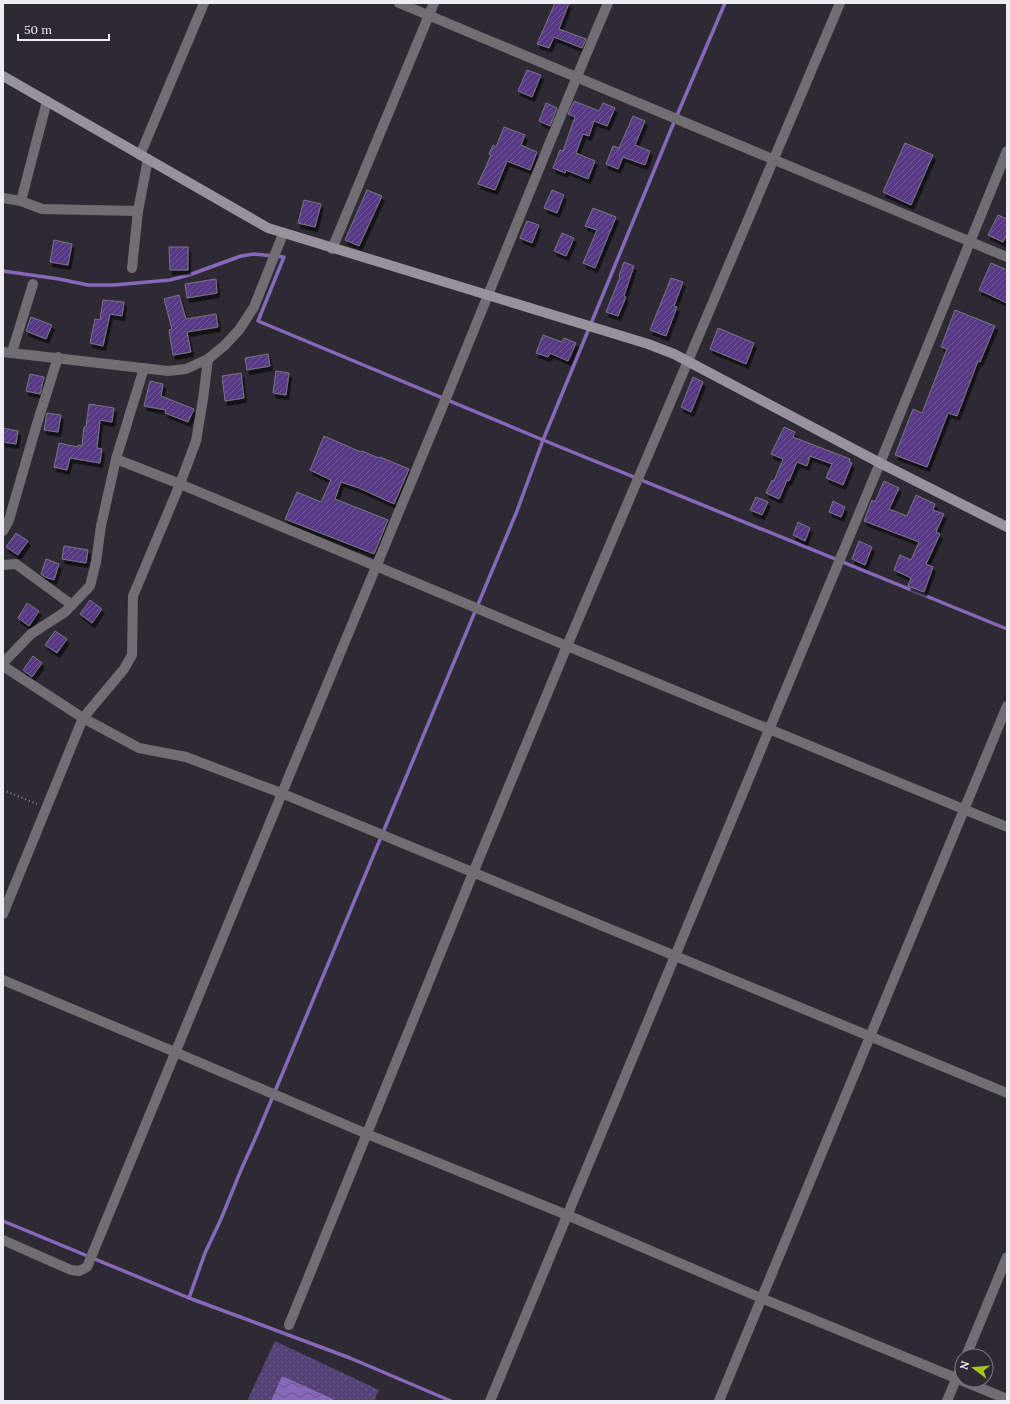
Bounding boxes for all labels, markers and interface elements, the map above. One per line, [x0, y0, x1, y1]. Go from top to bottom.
scale bar [18, 16, 109, 42]
text: 50 m [24, 22, 52, 37]
north arrow [954, 1348, 994, 1388]
text: N [956, 1359, 972, 1371]

